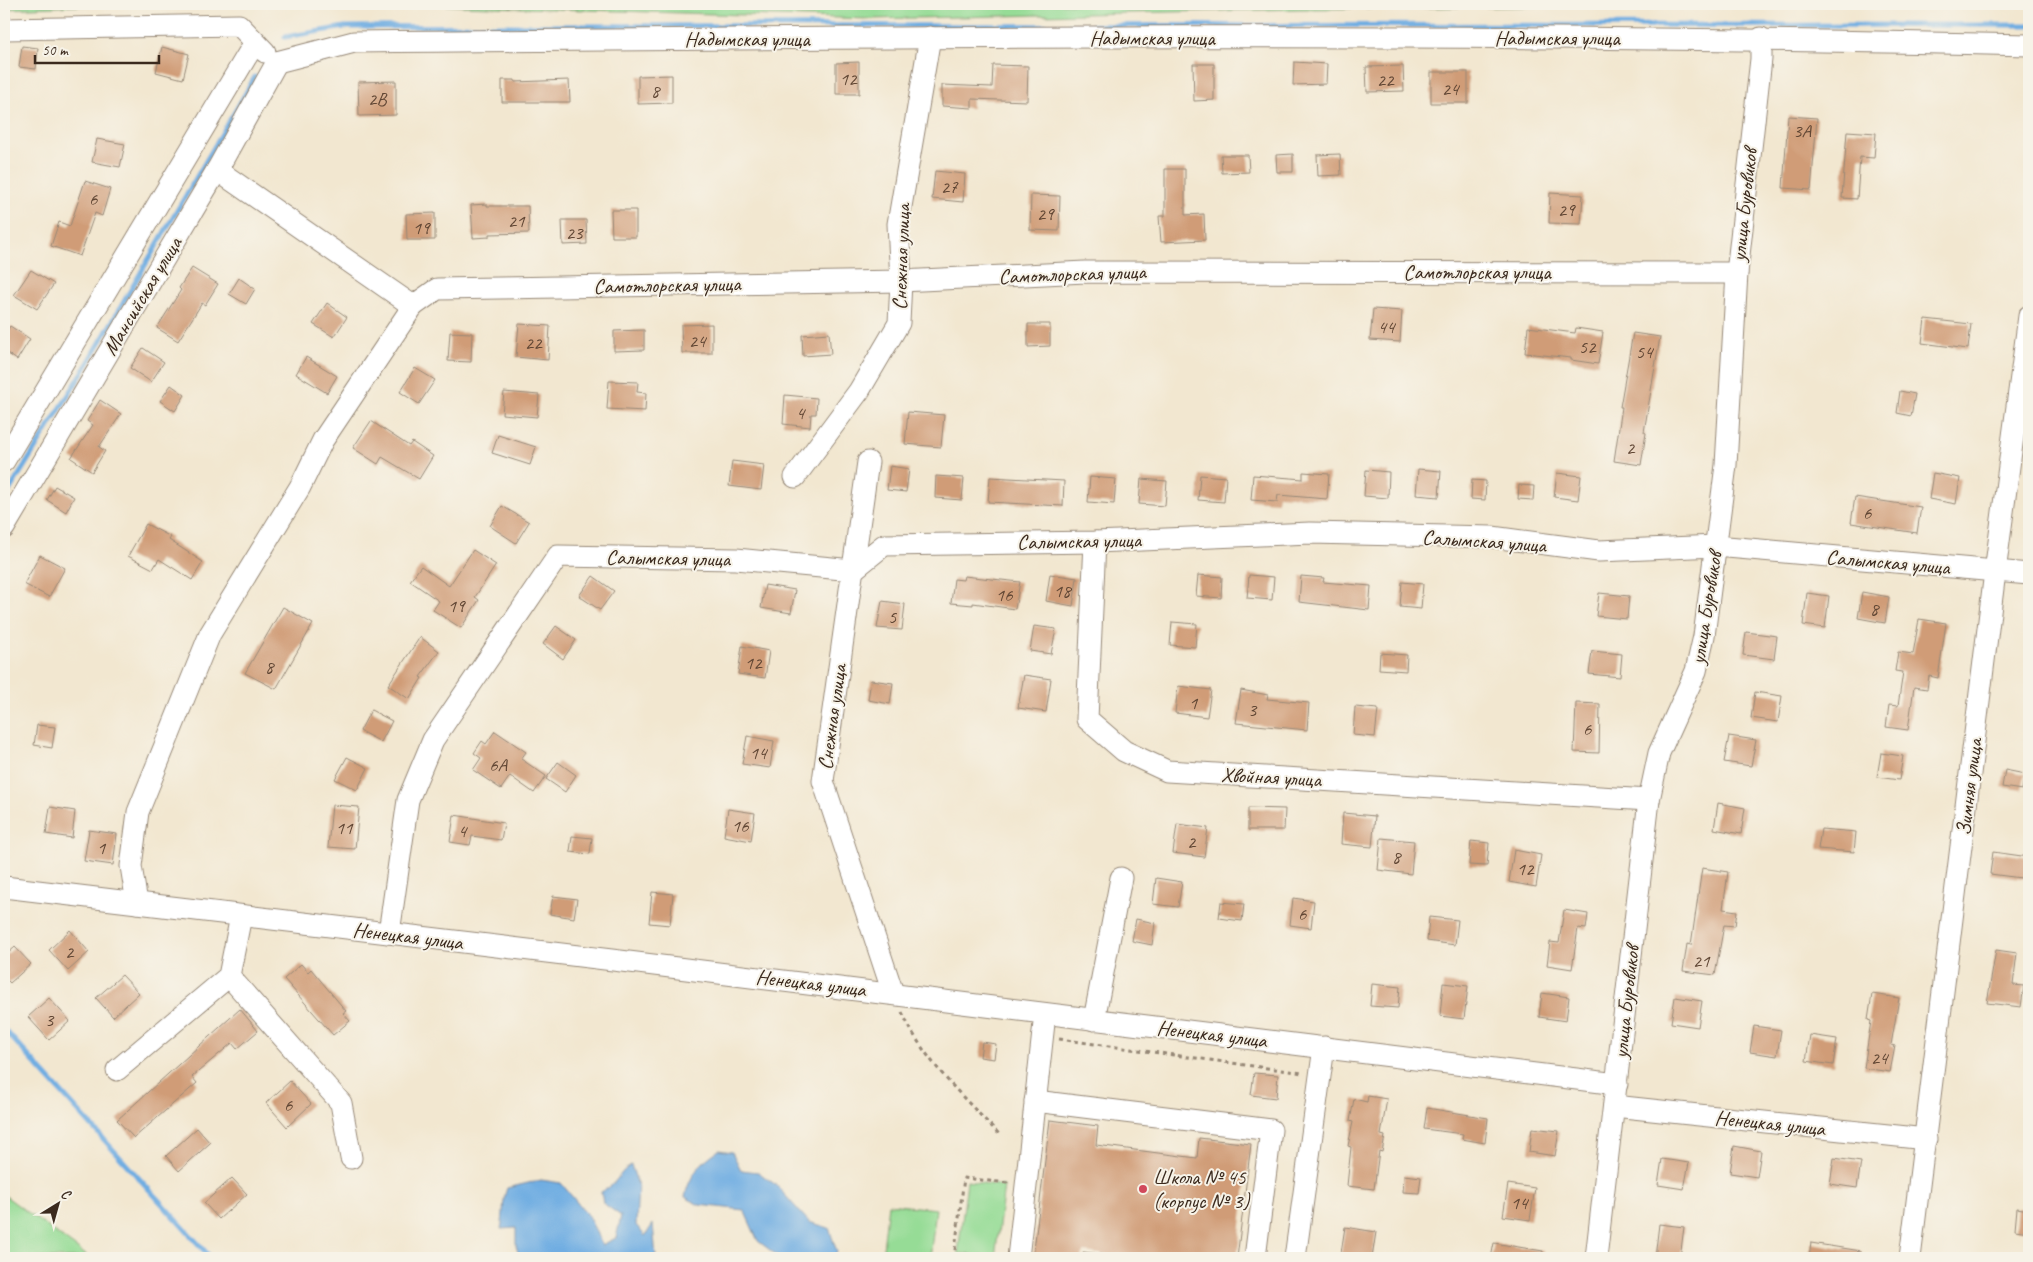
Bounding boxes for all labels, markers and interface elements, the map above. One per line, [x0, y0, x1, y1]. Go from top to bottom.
street label: Надымская улица [1089, 25, 1216, 51]
street label: Надымская улица [1494, 25, 1621, 51]
street label: Надымская улица [684, 26, 811, 52]
scale bar [35, 32, 159, 64]
text: 50 m [42, 41, 69, 60]
house number: 12 [839, 67, 858, 91]
house number: 22 [1376, 68, 1395, 92]
house number: 24 [1441, 77, 1461, 101]
house number: 8 [651, 79, 662, 103]
house number: 2В [368, 87, 387, 111]
house number: 3А [1793, 119, 1813, 143]
street label: улица Буровиков [1725, 143, 1763, 265]
house number: 27 [940, 175, 959, 199]
house number: 6 [89, 187, 99, 211]
house number: 29 [1557, 198, 1576, 222]
street label: Снежная улица [886, 201, 916, 310]
house number: 29 [1036, 202, 1055, 226]
house number: 21 [507, 209, 526, 233]
house number: 19 [412, 216, 431, 240]
house number: 23 [565, 221, 584, 245]
street label: Мансийская улица [97, 231, 188, 360]
street label: Самотлорская улица [998, 258, 1148, 290]
street label: Самотлорская улица [1403, 259, 1552, 285]
street label: Самотлорская улица [593, 271, 742, 299]
house number: 44 [1377, 315, 1397, 339]
house number: 24 [688, 329, 708, 353]
house number: 22 [524, 331, 543, 355]
house number: 52 [1578, 335, 1597, 359]
house number: 54 [1635, 340, 1655, 364]
house number: 4 [796, 401, 807, 425]
house number: 2 [1626, 436, 1636, 460]
house number: 6 [1863, 501, 1873, 525]
street label: Салымская улица [1421, 524, 1548, 558]
street label: Салымская улица [1017, 527, 1143, 555]
street label: Салымская улица [606, 544, 732, 572]
street label: Салымская улица [1825, 544, 1952, 580]
street label: улица Буровиков [1684, 545, 1728, 668]
house number: 18 [1053, 579, 1073, 603]
house number: 16 [995, 583, 1014, 607]
house number: 19 [447, 594, 466, 618]
house number: 8 [1870, 597, 1881, 621]
house number: 5 [888, 605, 898, 629]
house number: 12 [744, 651, 763, 675]
house number: 8 [265, 655, 276, 679]
street label: Снежная улица [812, 660, 853, 771]
house number: 1 [1189, 691, 1199, 715]
house number: 3 [1248, 698, 1258, 722]
house number: 6 [1583, 717, 1593, 741]
street label: Зимняя улица [1950, 735, 1988, 837]
house number: 14 [749, 741, 769, 765]
house number: 6А [489, 753, 509, 777]
street label: Хвойная улица [1220, 761, 1323, 793]
house number: 16 [731, 814, 750, 838]
house number: 11 [335, 816, 354, 840]
house number: 4 [458, 819, 469, 843]
house number: 2 [1187, 830, 1197, 854]
house number: 1 [97, 836, 107, 860]
house number: 8 [1392, 845, 1403, 869]
house number: 12 [1516, 857, 1535, 881]
house number: 6 [1298, 902, 1308, 926]
street label: Ненецкая улица [352, 916, 466, 956]
house number: 2 [65, 940, 75, 964]
street label: улица Буровиков [1607, 940, 1645, 1062]
house number: 21 [1692, 949, 1711, 973]
street label: Ненецкая улица [755, 963, 869, 1003]
house number: 3 [45, 1008, 55, 1032]
street label: Ненецкая улица [1156, 1014, 1270, 1054]
house number: 24 [1870, 1046, 1890, 1070]
house number: 6 [284, 1093, 294, 1117]
street label: Ненецкая улица [1714, 1104, 1828, 1142]
place label: Школа № 45 (корпус № 3) [1153, 1164, 1250, 1214]
north arrow [32, 1180, 82, 1230]
marker: Школа № 45 (корпус № 3) [1137, 1183, 1149, 1195]
text: С [58, 1185, 75, 1204]
house number: 14 [1510, 1191, 1530, 1215]

